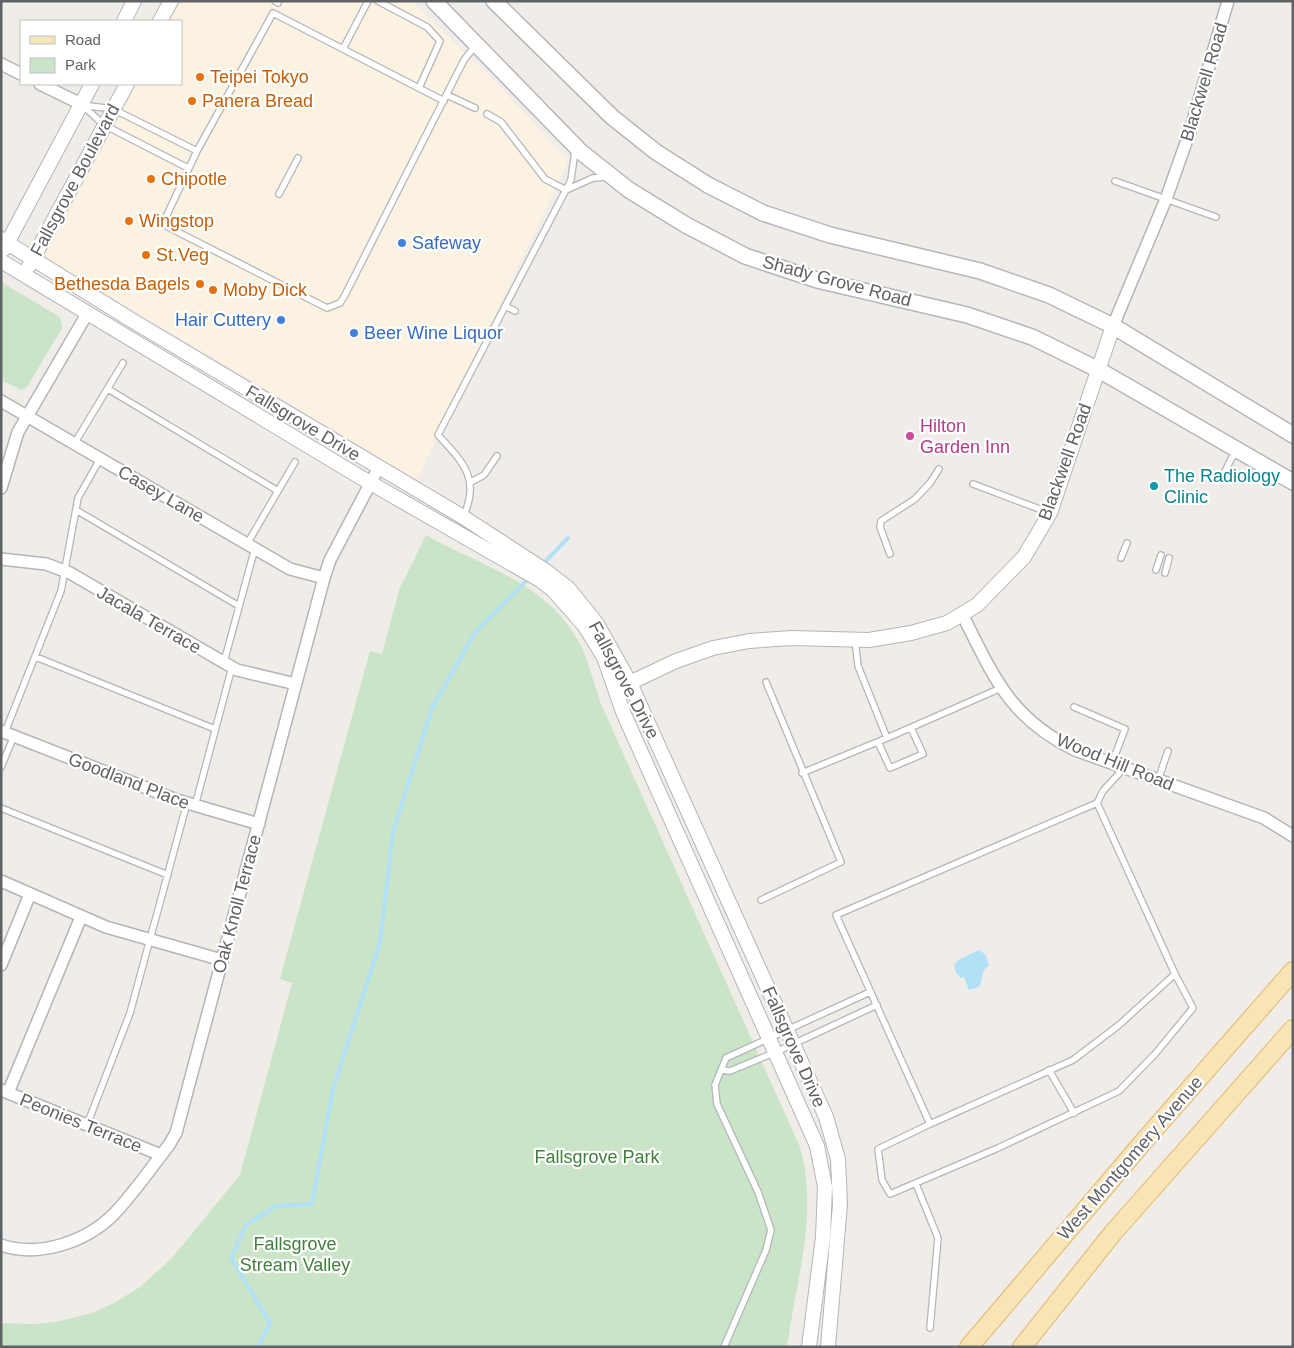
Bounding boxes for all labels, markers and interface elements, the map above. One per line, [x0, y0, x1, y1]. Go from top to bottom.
legend [20, 20, 182, 85]
street label: Blackwell Road [1176, 20, 1232, 144]
text: Road [65, 31, 101, 48]
text: Park [65, 56, 96, 73]
place label: Teipei Tokyo [210, 67, 309, 87]
marker: Teipei Tokyo [194, 71, 206, 83]
place label: Panera Bread [202, 91, 313, 111]
marker: Panera Bread [186, 95, 198, 107]
street label: Fallsgrove Boulevard [26, 101, 124, 259]
place label: Chipotle [161, 169, 227, 189]
marker: Chipotle [145, 173, 157, 185]
place label: Wingstop [139, 211, 214, 231]
marker: Wingstop [123, 215, 135, 227]
place label: Safeway [412, 233, 481, 253]
marker: Safeway [396, 237, 408, 249]
place label: St.Veg [156, 245, 209, 265]
marker: St.Veg [140, 249, 152, 261]
street label: Shady Grove Road [760, 252, 914, 310]
place label: Bethesda Bagels [54, 274, 190, 294]
marker: Bethesda Bagels [194, 278, 206, 290]
place label: Moby Dick [223, 280, 308, 300]
marker: Moby Dick [207, 284, 219, 296]
place label: Hair Cuttery [175, 310, 271, 330]
marker: Hair Cuttery [275, 314, 287, 326]
place label: Beer Wine Liquor [364, 323, 503, 343]
marker: Beer Wine Liquor [348, 327, 360, 339]
street label: Fallsgrove Drive [242, 381, 364, 465]
street label: Blackwell Road [1035, 401, 1095, 523]
place label: Hilton Garden Inn [920, 416, 1010, 457]
marker: Hilton Garden Inn [904, 430, 916, 442]
street label: Casey Lane [114, 461, 208, 527]
place label: The Radiology Clinic [1164, 466, 1280, 507]
marker: The Radiology Clinic [1148, 480, 1160, 492]
street label: Jacala Terrace [93, 582, 205, 658]
street label: Fallsgrove Drive [585, 618, 663, 742]
street label: Wood Hill Road [1053, 729, 1177, 795]
street label: Goodland Place [66, 749, 192, 813]
street label: Oak Knoll Terrace [209, 832, 265, 976]
street label: Fallsgrove Drive [758, 984, 830, 1110]
street label: West Montgomery Avenue [1053, 1072, 1207, 1244]
street label: Peonies Terrace [17, 1089, 145, 1157]
park label: Fallsgrove Park [534, 1147, 661, 1167]
park label: Fallsgrove Stream Valley [240, 1234, 350, 1275]

